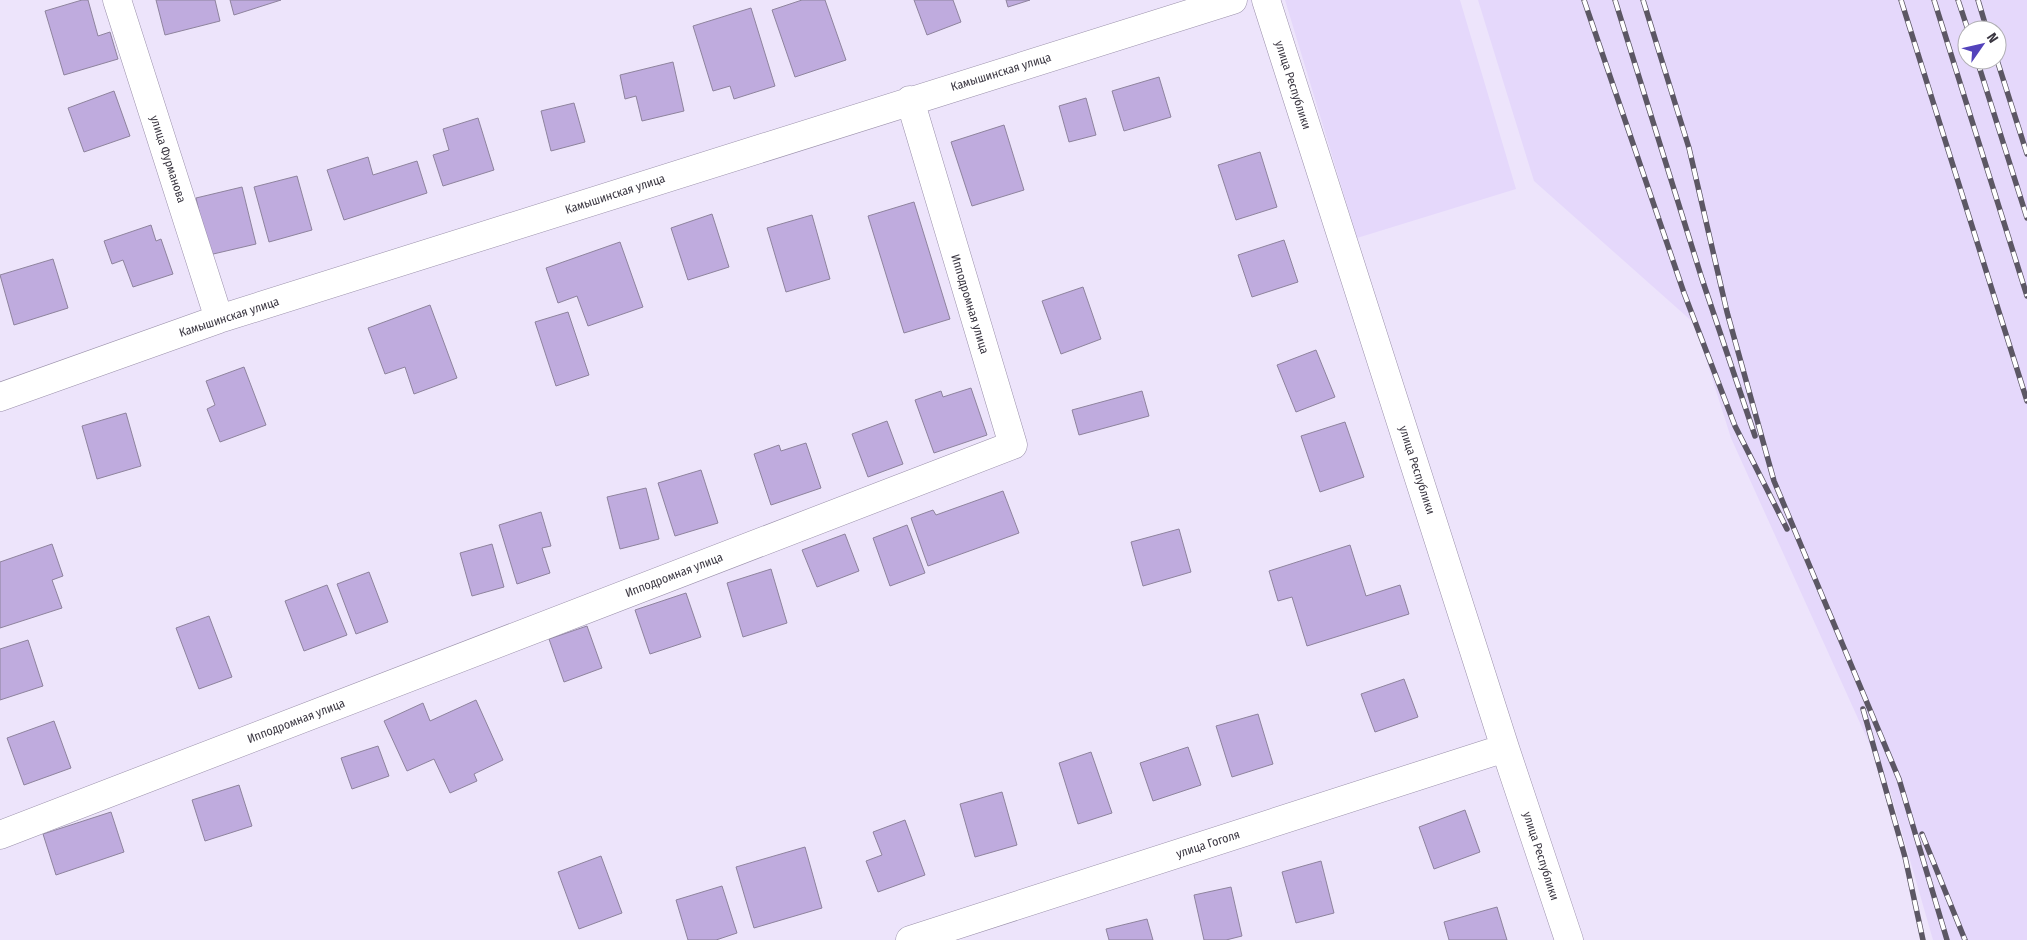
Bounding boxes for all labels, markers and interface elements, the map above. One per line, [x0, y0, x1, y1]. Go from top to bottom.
north arrow [1957, 20, 2007, 70]
text: N [1983, 30, 2002, 46]
street label: улица Республики [1272, 39, 1314, 131]
street label: Камышинская улица [949, 50, 1053, 94]
street label: улица Фурманова [147, 113, 189, 205]
street label: Камышинская улица [563, 171, 667, 217]
street label: Ипподромная улица [948, 253, 992, 356]
street label: Камышинская улица [177, 294, 281, 340]
street label: улица Республики [1396, 424, 1438, 516]
street label: Ипподромная улица [623, 550, 725, 600]
street label: Ипподромная улица [245, 696, 347, 746]
street label: улица Республики [1520, 810, 1562, 902]
street label: улица Гоголя [1174, 827, 1242, 861]

